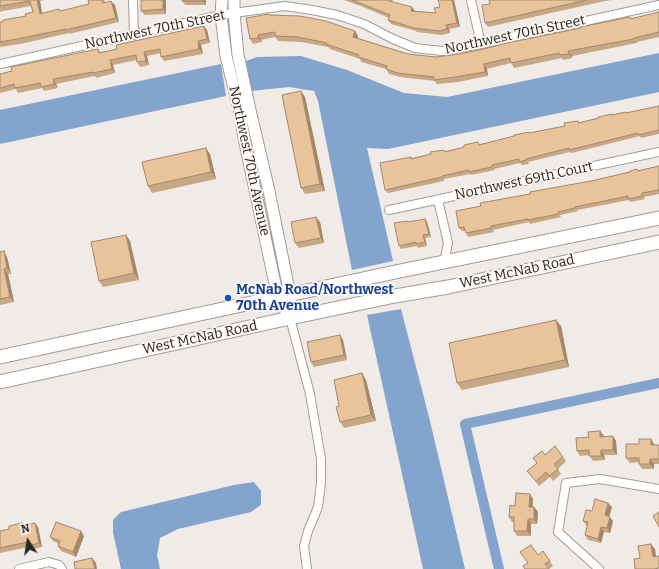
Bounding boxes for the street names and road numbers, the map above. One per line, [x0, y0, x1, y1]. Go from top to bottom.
street label: Northwest 70th Street [83, 7, 227, 53]
street label: Northwest 70th Street [443, 12, 587, 58]
street label: Northwest 70th Avenue [225, 84, 273, 238]
street label: Northwest 69th Court [453, 158, 595, 204]
street label: West McNab Road [458, 252, 576, 292]
street label: West McNab Road [141, 318, 259, 358]

